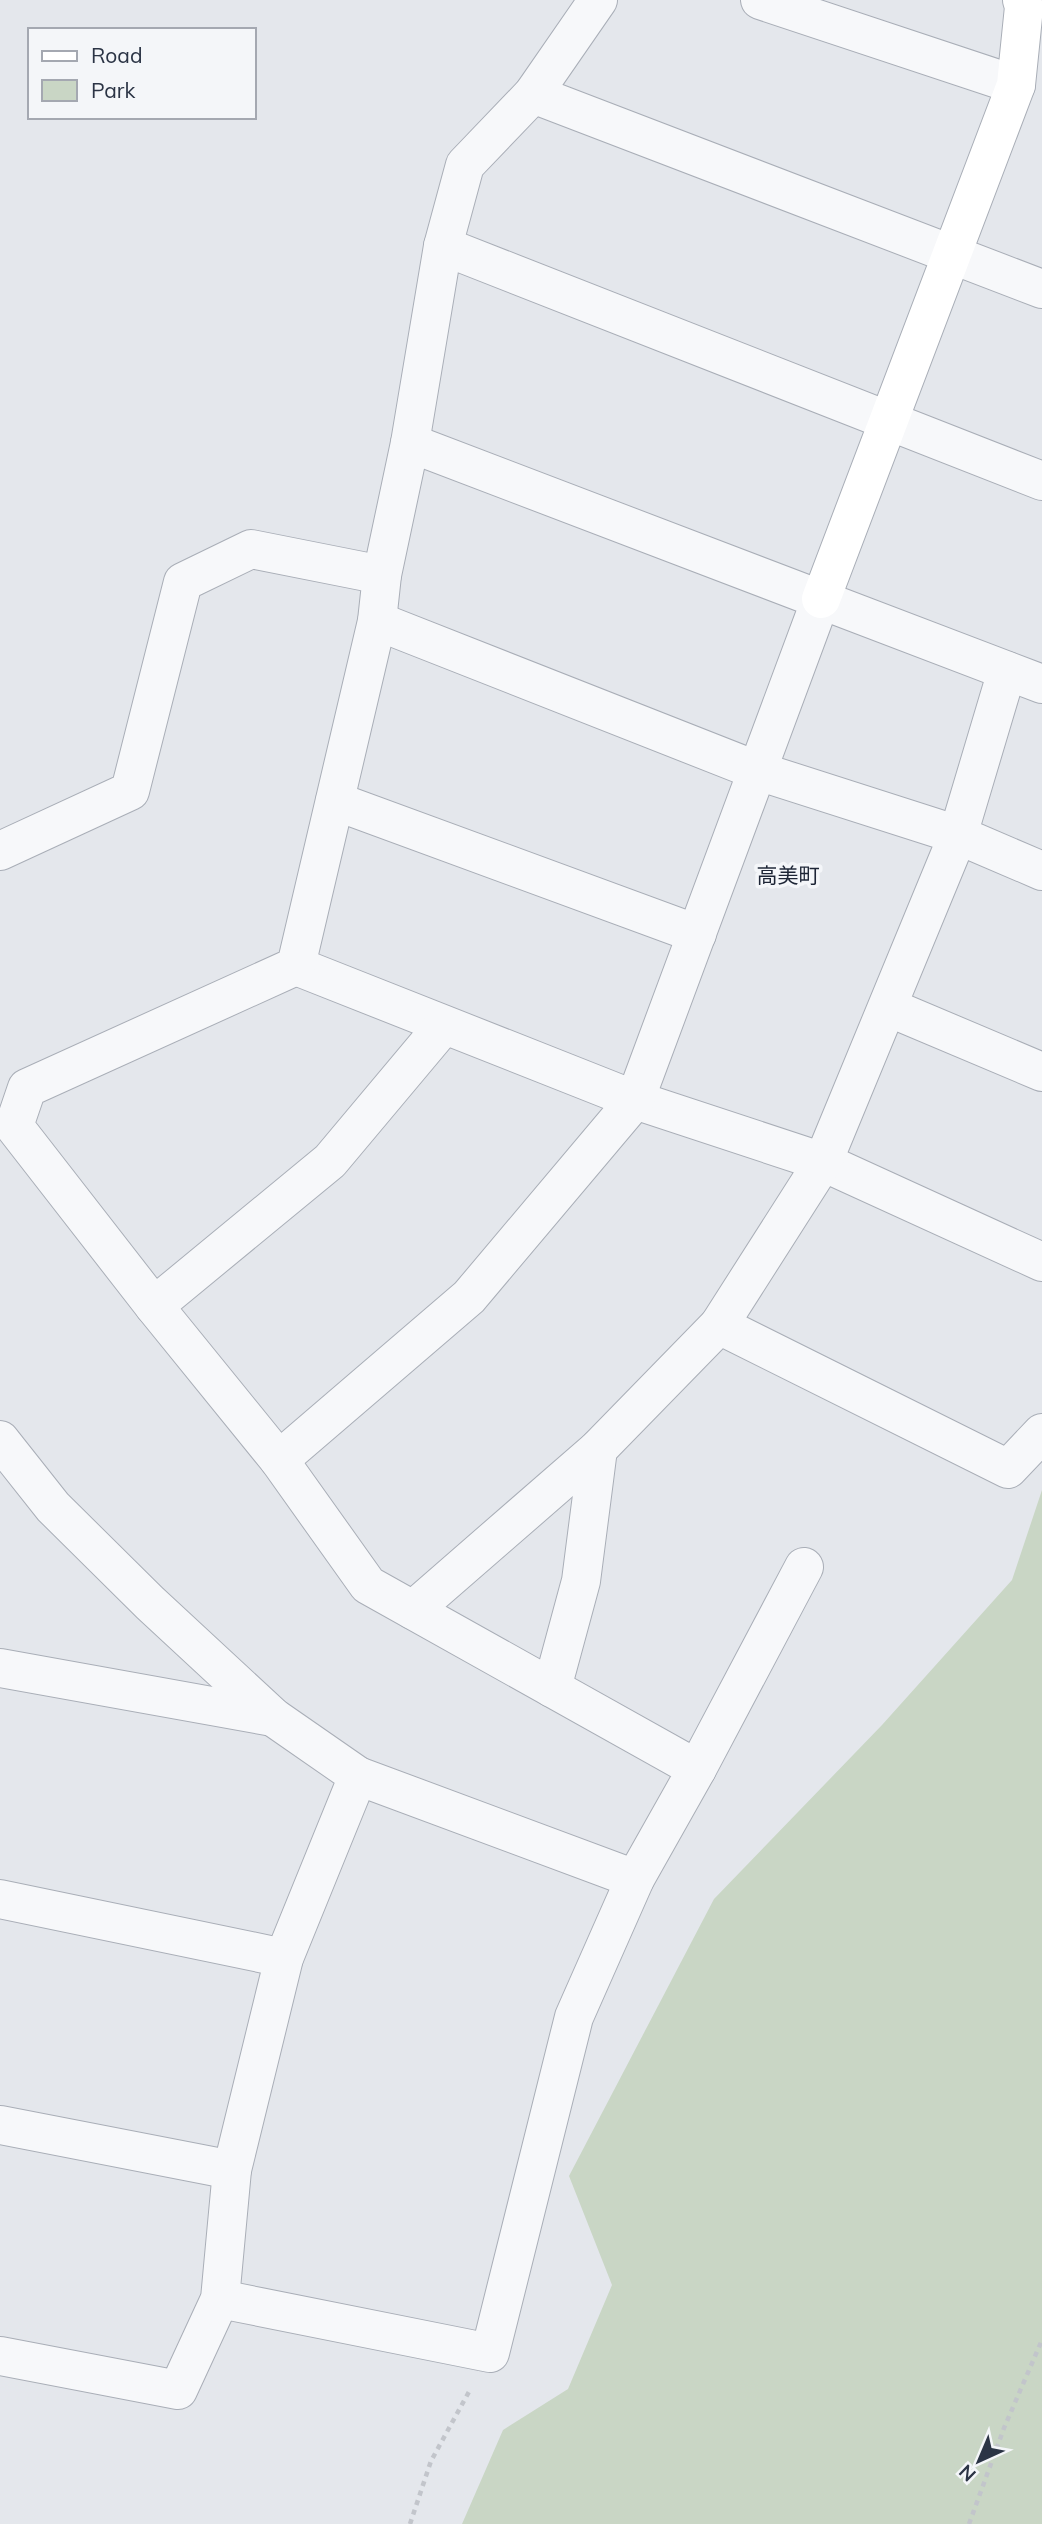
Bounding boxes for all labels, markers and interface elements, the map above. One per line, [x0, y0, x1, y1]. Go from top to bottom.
legend [28, 28, 256, 119]
text: Road [91, 42, 142, 68]
text: Park [91, 77, 135, 103]
district label: 高美町 [757, 862, 820, 888]
north arrow [944, 2426, 1014, 2496]
text: N [954, 2460, 981, 2487]

